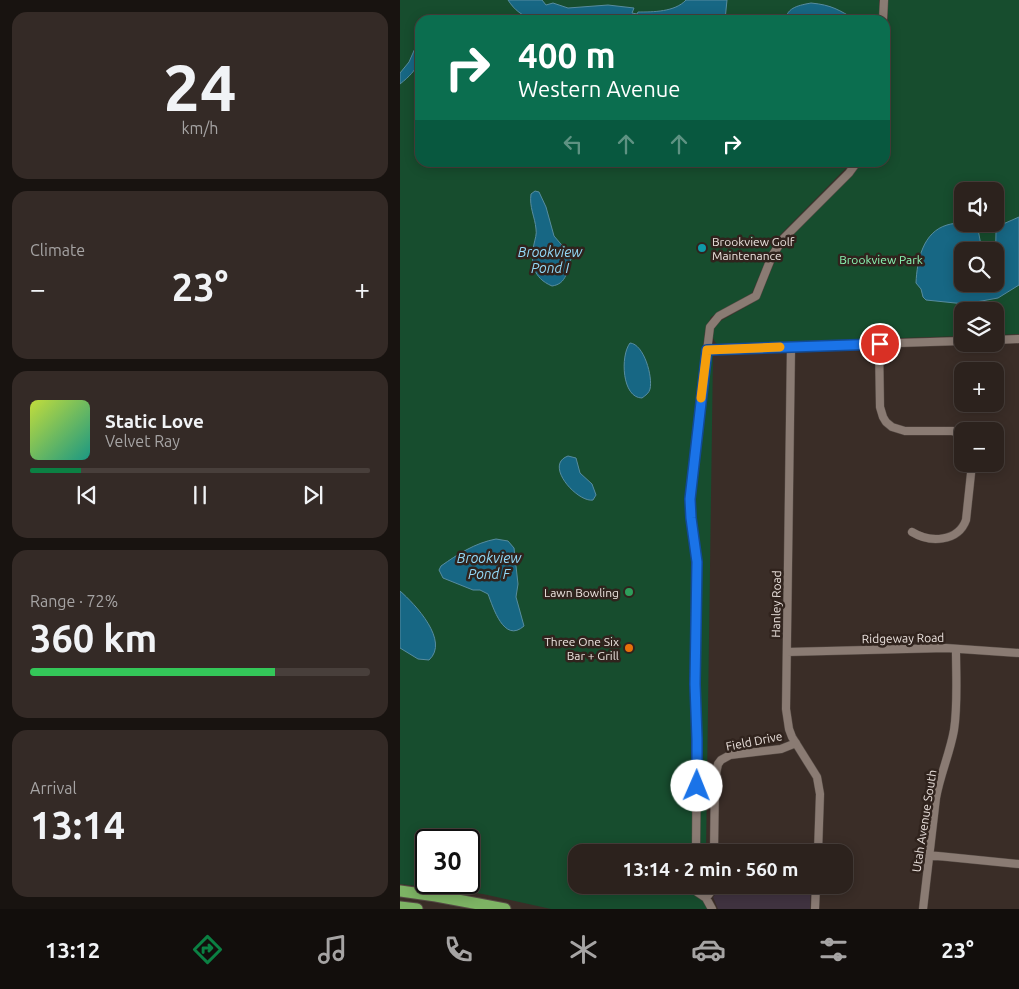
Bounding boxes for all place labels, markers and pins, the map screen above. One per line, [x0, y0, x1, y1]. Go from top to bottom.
place label: Brookview Golf Maintenance [712, 235, 795, 262]
marker: Brookview Golf Maintenance [696, 242, 708, 254]
pin [859, 323, 901, 365]
place label: Lawn Bowling [544, 586, 619, 599]
marker: Lawn Bowling [623, 586, 635, 598]
place label: Three One Six Bar + Grill [544, 635, 619, 662]
marker: Three One Six Bar + Grill [623, 642, 635, 654]

